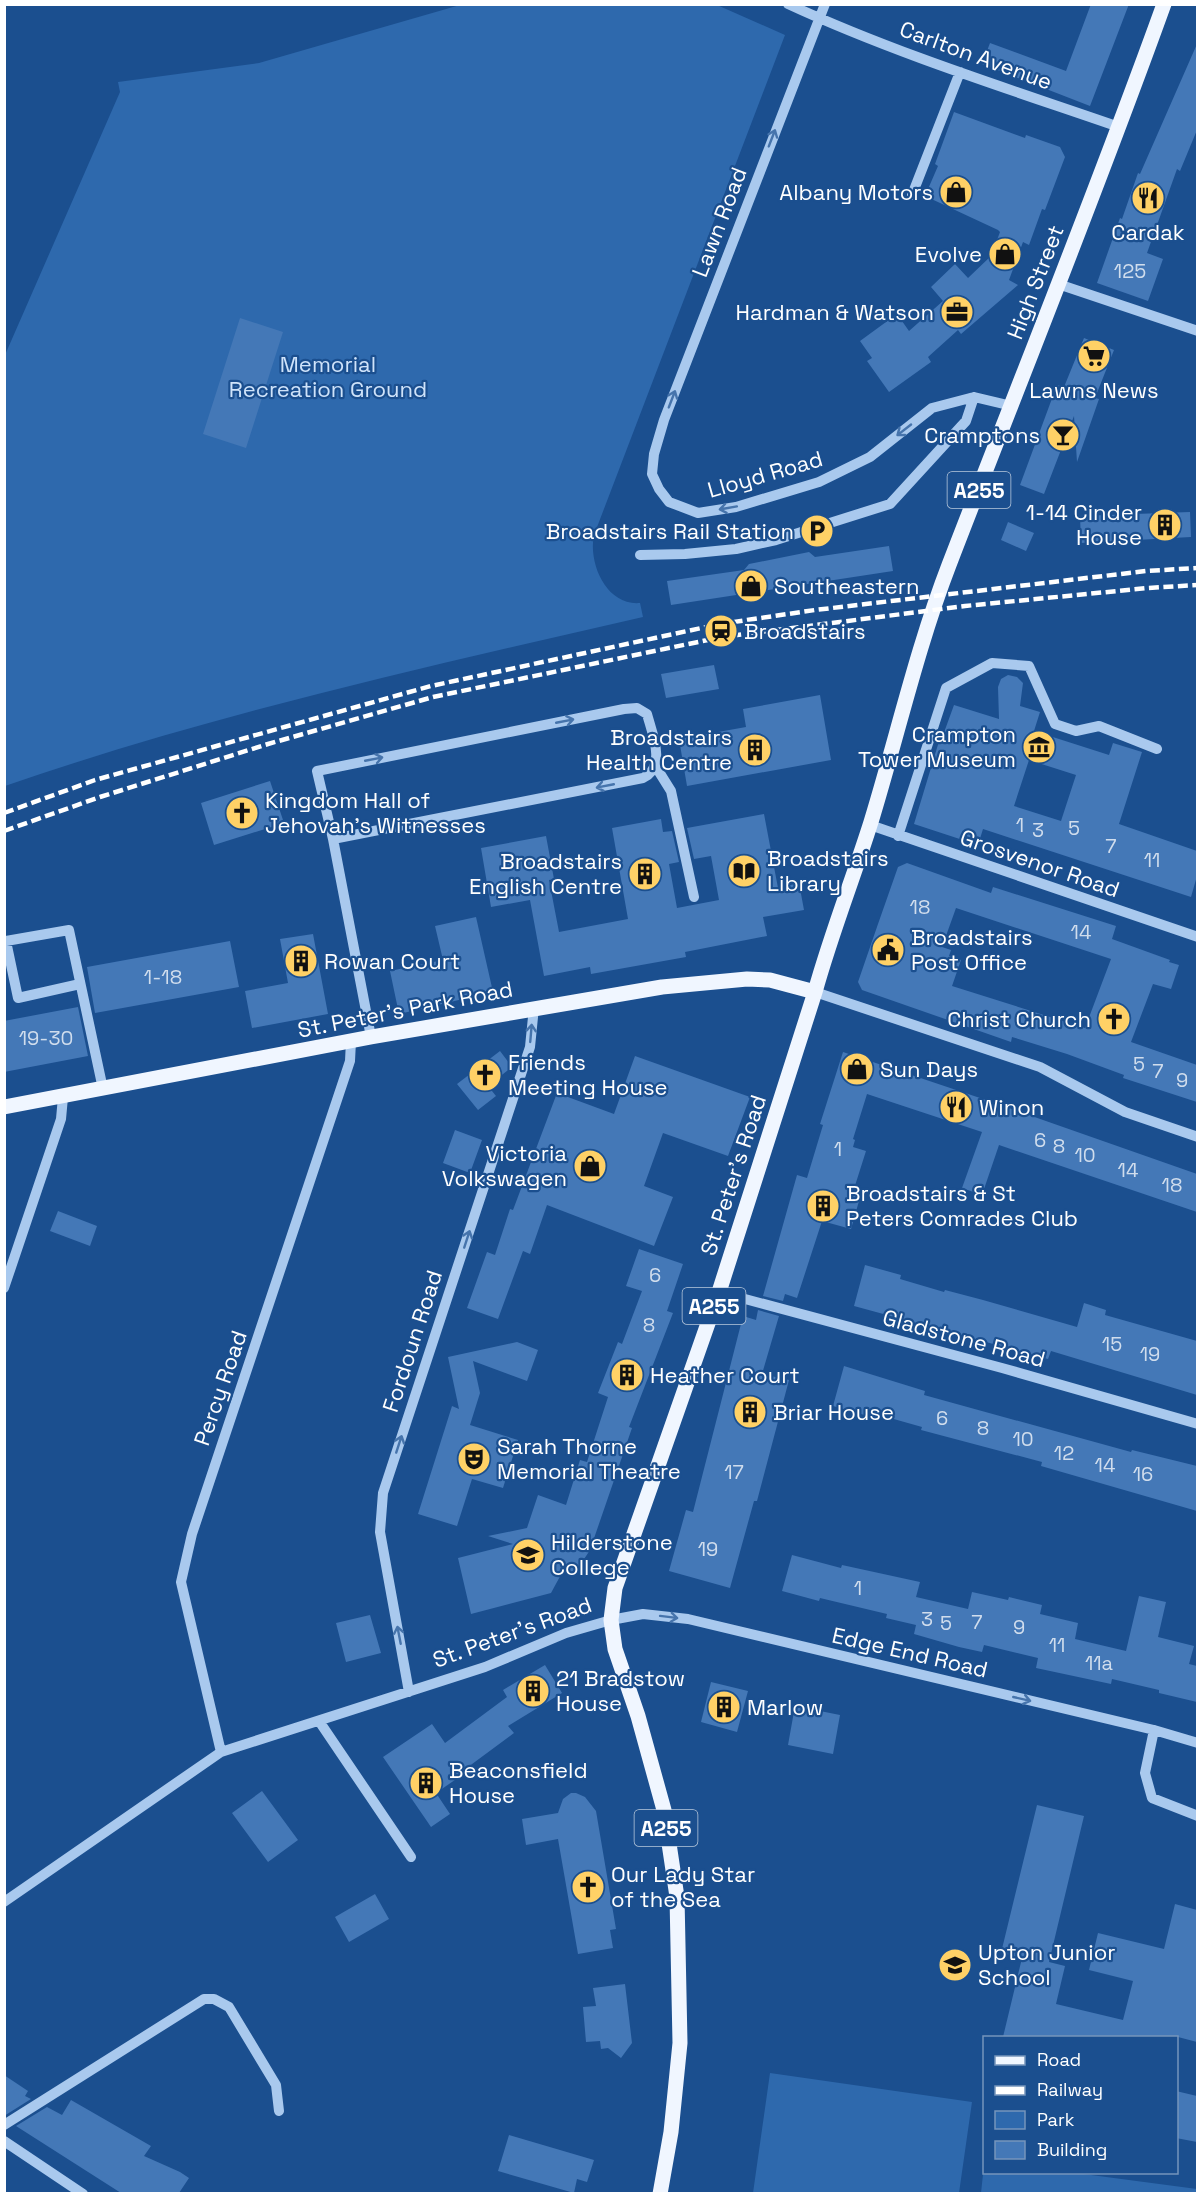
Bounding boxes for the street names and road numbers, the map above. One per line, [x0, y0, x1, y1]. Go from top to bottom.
street label: Carlton Avenue [896, 14, 1056, 96]
street label: Lawn Road [685, 163, 753, 281]
street label: High Street [1000, 221, 1070, 343]
street label: Lloyd Road [704, 444, 826, 504]
road number: A255 [948, 472, 1010, 508]
street label: Grosvenor Road [957, 823, 1123, 903]
street label: St. Peter's Park Road [295, 974, 515, 1044]
street label: St. Peter's Road [694, 1091, 772, 1259]
street label: Fordoun Road [376, 1266, 448, 1416]
road number: A255 [682, 1288, 746, 1324]
street label: Gladstone Road [880, 1303, 1048, 1373]
street label: Percy Road [187, 1327, 253, 1449]
street label: St. Peter's Road [429, 1590, 595, 1674]
street label: Edge End Road [829, 1620, 991, 1684]
road number: A255 [634, 1810, 698, 1846]

